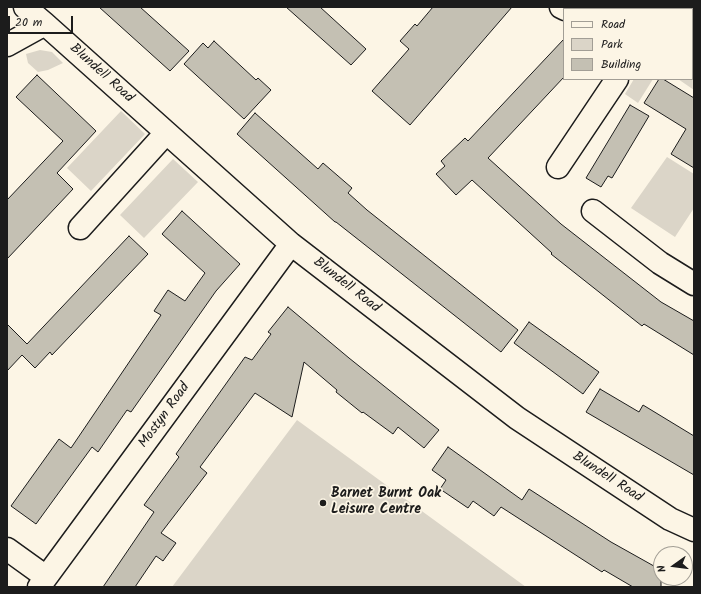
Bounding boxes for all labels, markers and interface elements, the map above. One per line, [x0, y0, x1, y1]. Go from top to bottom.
scale bar [10, 8, 75, 34]
legend [563, 8, 693, 80]
text: 20 m [15, 13, 42, 32]
text: Road [601, 15, 625, 34]
text: Park [601, 35, 623, 54]
street label: Blundell Road [66, 41, 136, 107]
text: Building [601, 55, 641, 74]
street label: Blundell Road [309, 255, 383, 317]
street label: Mostyn Road [136, 380, 194, 452]
street label: Blundell Road [569, 449, 645, 507]
place label: Barnet Burnt Oak Leisure Centre [331, 487, 441, 520]
marker: Barnet Burnt Oak Leisure Centre [318, 498, 328, 508]
north arrow [653, 546, 693, 586]
text: N [653, 563, 672, 574]

